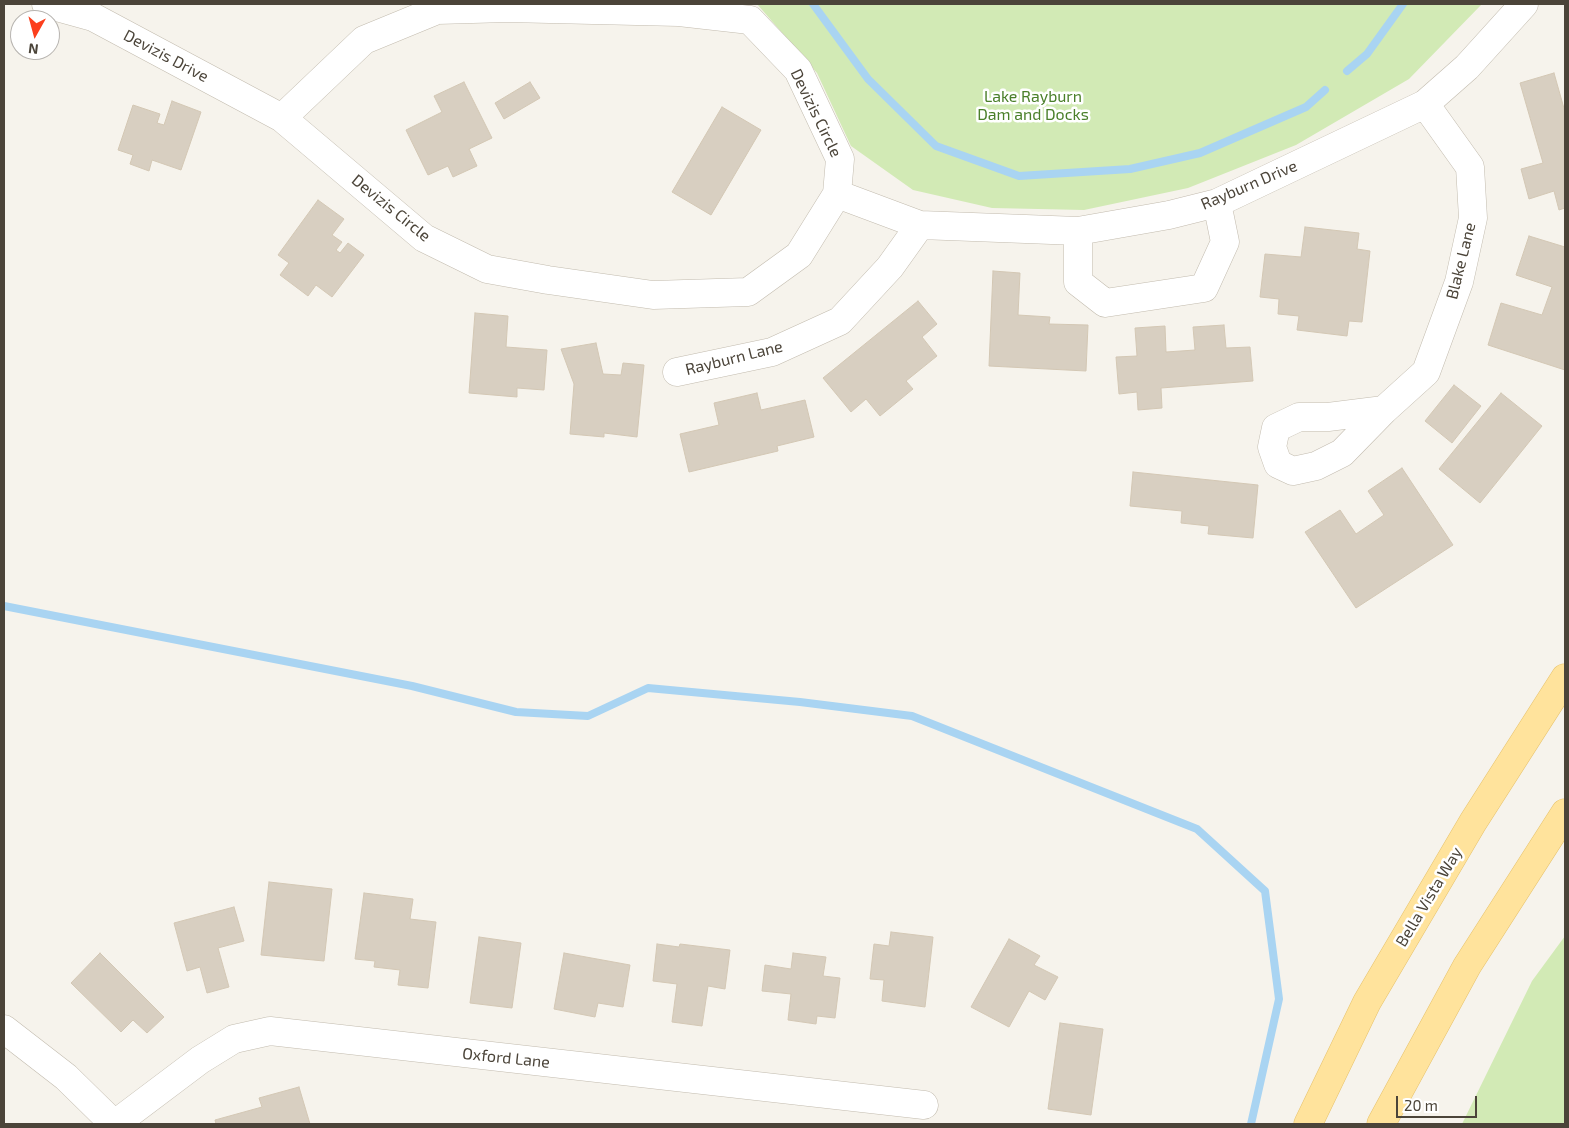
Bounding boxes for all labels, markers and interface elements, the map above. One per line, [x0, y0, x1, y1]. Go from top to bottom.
north arrow [10, 10, 60, 60]
street label: Devizis Drive [120, 26, 212, 86]
text: N [27, 40, 39, 58]
street label: Devizis Circle [786, 66, 846, 160]
park label: Lake Rayburn Dam and Docks [977, 87, 1089, 125]
street label: Rayburn Drive [1198, 156, 1300, 214]
street label: Devizis Circle [348, 170, 434, 246]
street label: Blake Lane [1442, 221, 1480, 301]
street label: Rayburn Lane [683, 337, 785, 379]
street label: Bella Vista Way [1392, 844, 1466, 950]
street label: Oxford Lane [461, 1044, 551, 1072]
scale bar [1399, 1086, 1480, 1118]
text: 20 m [1404, 1096, 1438, 1114]

